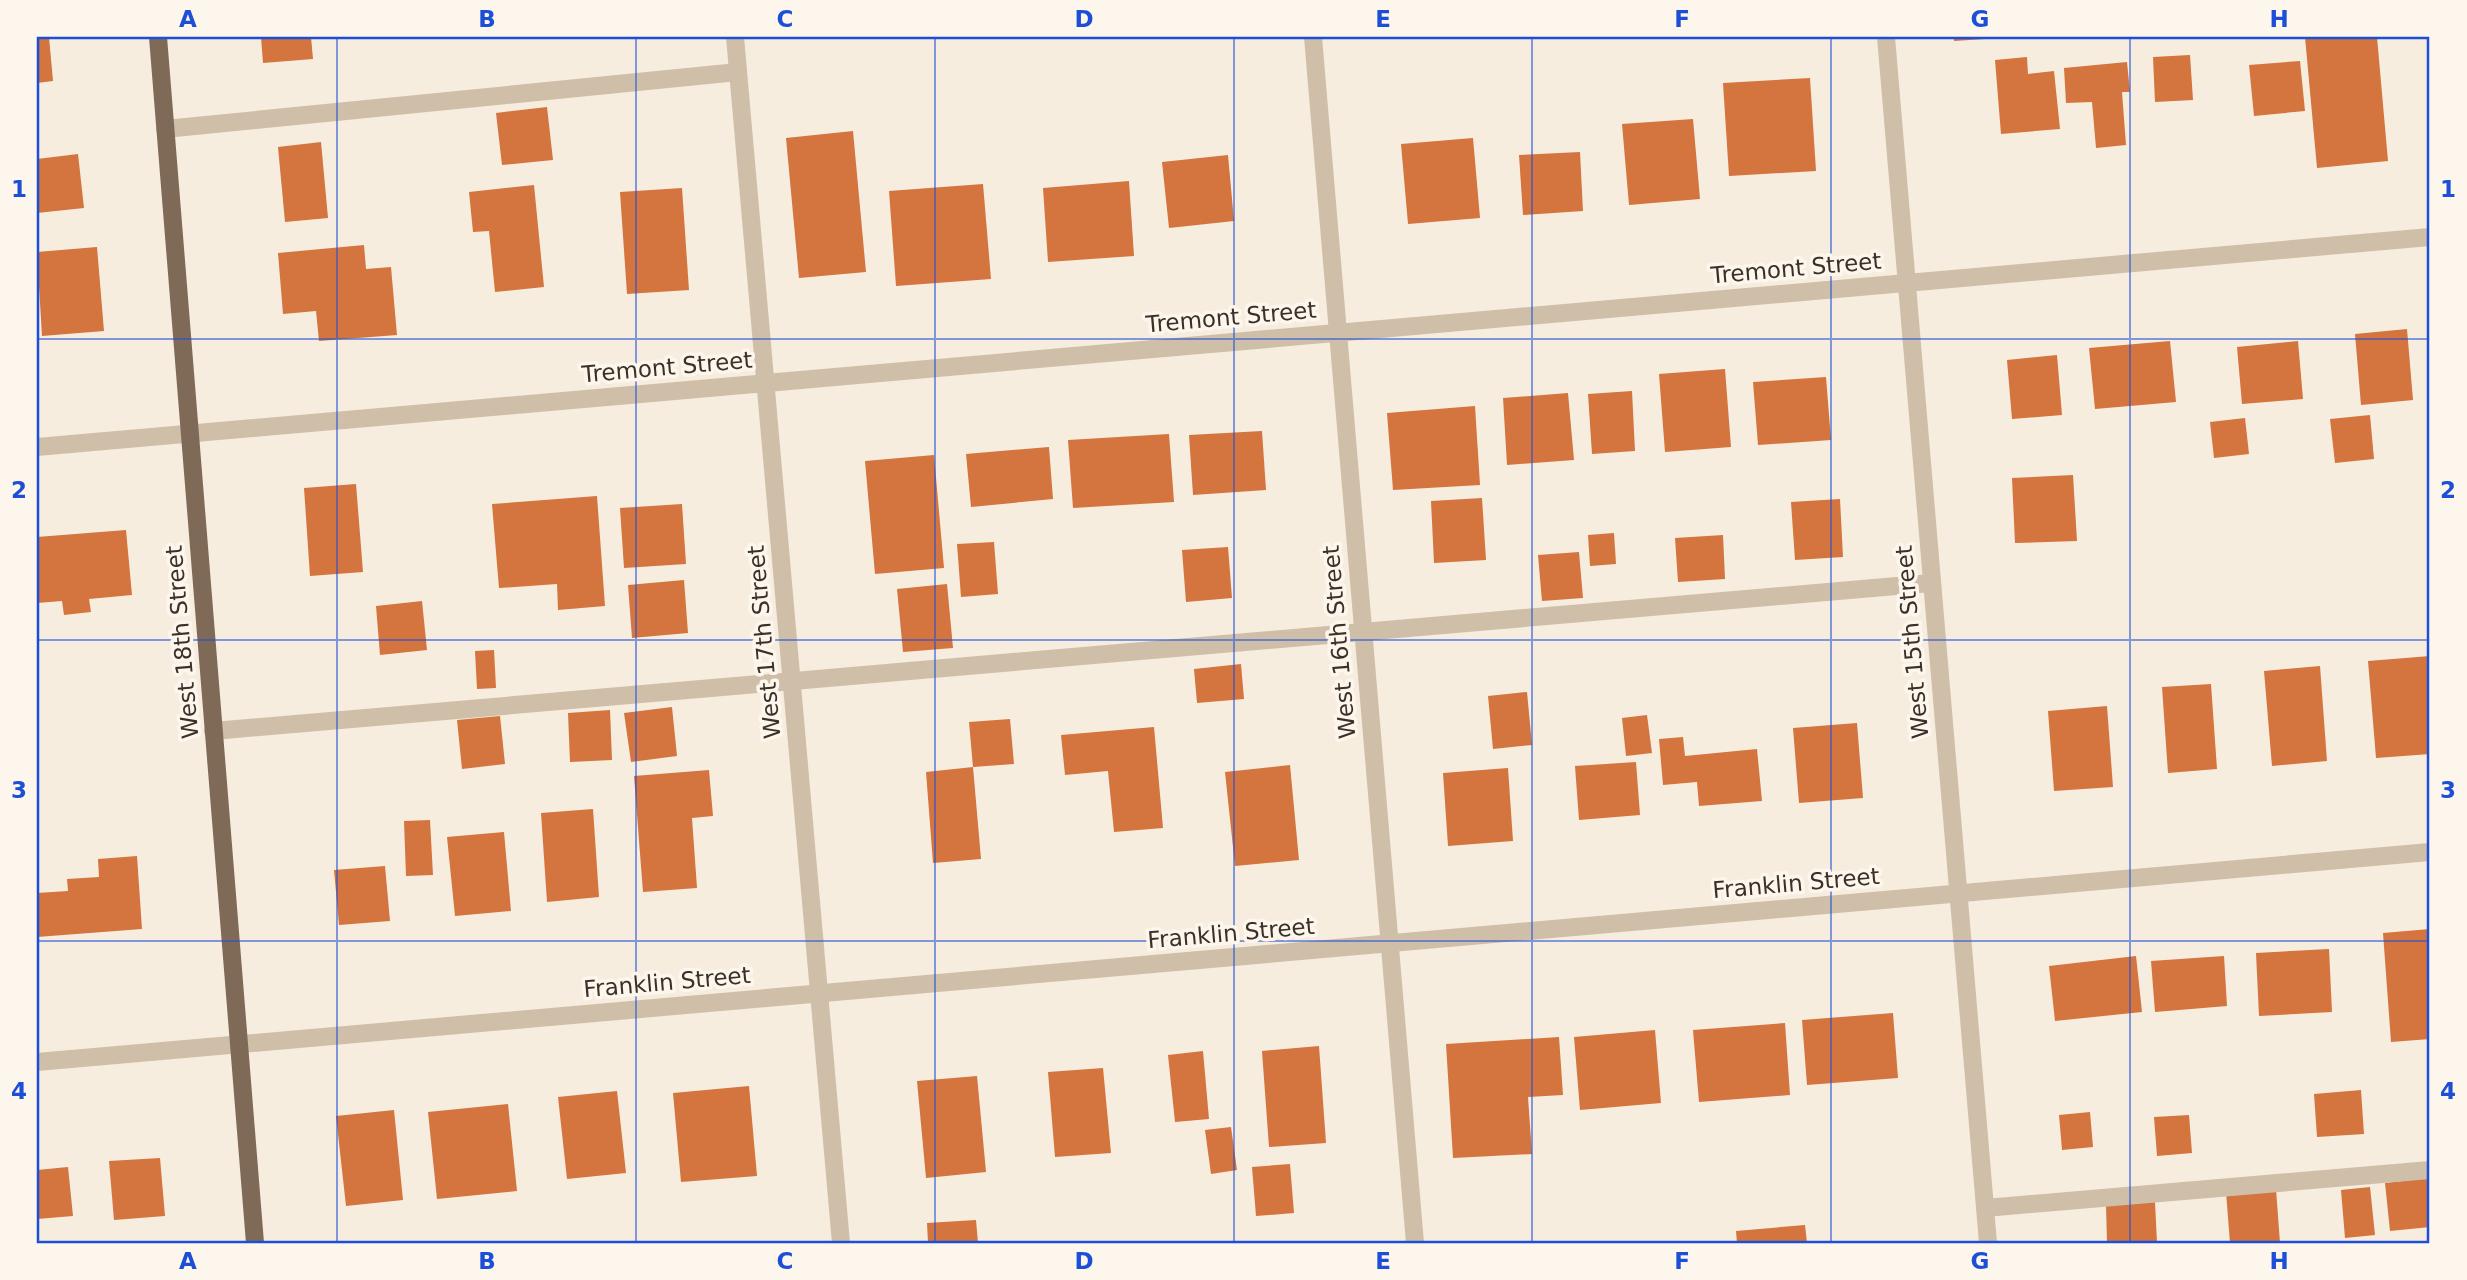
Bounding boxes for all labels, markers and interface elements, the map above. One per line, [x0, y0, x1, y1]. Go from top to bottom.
text: A [179, 6, 197, 32]
text: B [478, 6, 496, 32]
text: C [777, 6, 793, 32]
text: D [1074, 6, 1094, 32]
text: E [1375, 6, 1391, 32]
text: F [1674, 6, 1690, 32]
text: G [1971, 6, 1989, 32]
text: H [2269, 6, 2289, 32]
text: 1 [11, 176, 27, 202]
text: 1 [2440, 176, 2456, 202]
street label: Tremont Street [1709, 248, 1882, 288]
street label: Tremont Street [1144, 297, 1317, 337]
street label: Tremont Street [580, 347, 753, 387]
text: 2 [11, 477, 27, 503]
text: 2 [2440, 477, 2456, 503]
street label: West 18th Street [161, 544, 203, 740]
street label: West 17th Street [743, 544, 785, 740]
street label: West 16th Street [1318, 544, 1360, 740]
street label: West 15th Street [1891, 544, 1933, 740]
text: 3 [11, 777, 27, 803]
text: 3 [2440, 777, 2456, 803]
street label: Franklin Street [1711, 863, 1881, 903]
street label: Franklin Street [1146, 913, 1316, 953]
street label: Franklin Street [582, 962, 752, 1002]
text: 4 [11, 1078, 27, 1104]
text: 4 [2440, 1078, 2456, 1104]
text: A [179, 1248, 197, 1274]
text: B [478, 1248, 496, 1274]
text: C [777, 1248, 793, 1274]
text: D [1074, 1248, 1094, 1274]
text: E [1375, 1248, 1391, 1274]
text: F [1674, 1248, 1690, 1274]
text: G [1971, 1248, 1989, 1274]
text: H [2269, 1248, 2289, 1274]

